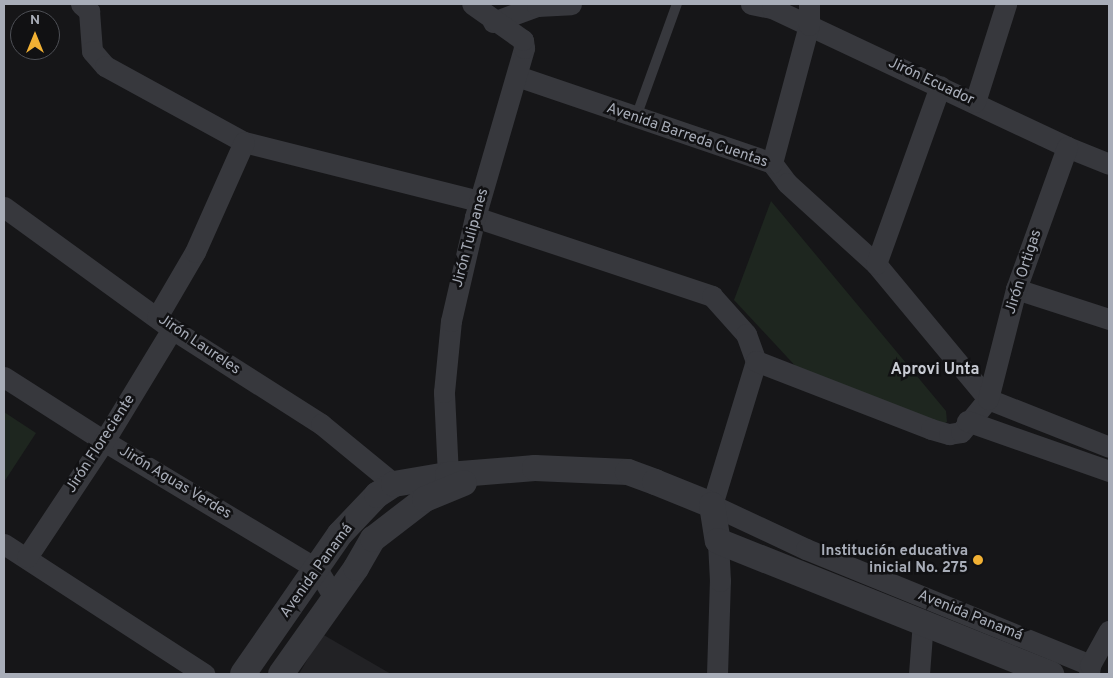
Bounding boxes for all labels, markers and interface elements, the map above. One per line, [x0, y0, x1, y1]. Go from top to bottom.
north arrow [10, 10, 60, 60]
text: N [30, 12, 40, 29]
street label: Jirón Ecuador [885, 54, 977, 110]
street label: Avenida Barreda Cuentas [604, 100, 770, 172]
street label: Jirón Tulipanes [449, 186, 493, 290]
street label: Jirón Ortigas [1002, 228, 1046, 316]
street label: Jirón Laureles [155, 311, 243, 379]
district label: Aprovi Unta [891, 360, 979, 380]
street label: Jirón Floreciente [63, 391, 139, 497]
street label: Jirón Aguas Verdes [115, 442, 235, 524]
street label: Avenida Panamá [277, 520, 357, 622]
place label: Institución educativa inicial No. 275 [821, 542, 968, 577]
marker: Institución educativa inicial No. 275 [972, 554, 984, 566]
street label: Avenida Panamá [915, 587, 1025, 645]

